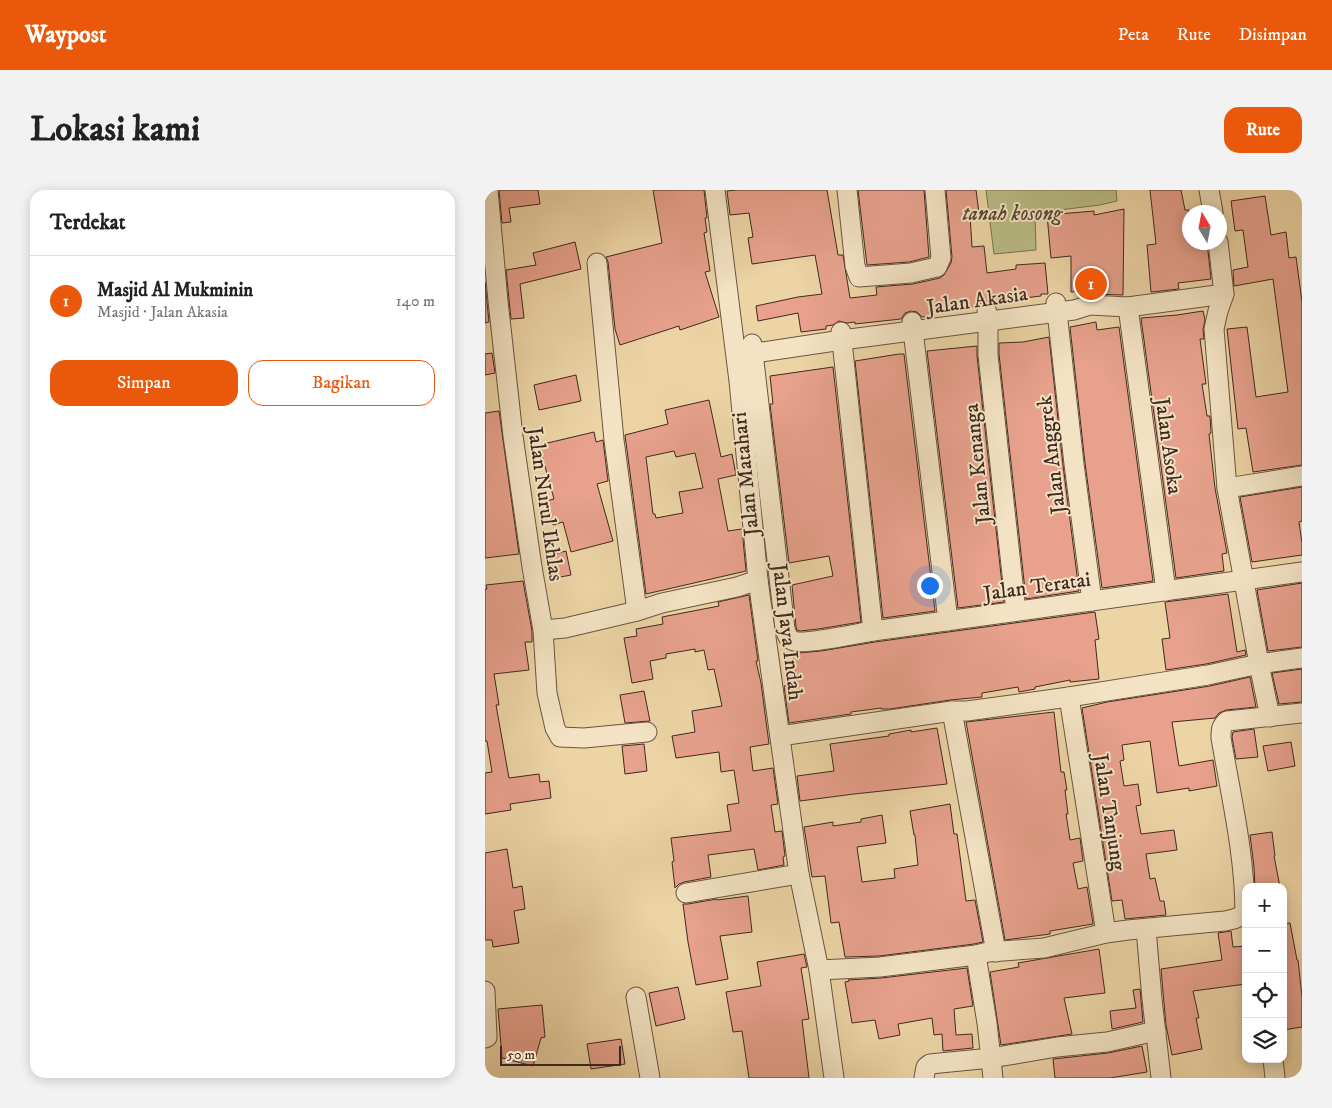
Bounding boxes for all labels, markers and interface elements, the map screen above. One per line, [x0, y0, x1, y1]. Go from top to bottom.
text: Waypost [25, 20, 106, 50]
text: Peta [1118, 24, 1149, 46]
text: Rute [1177, 24, 1211, 46]
text: Disimpan [1239, 24, 1307, 46]
button: Rute [1224, 107, 1302, 153]
text: Lokasi kami [30, 108, 200, 152]
park label: tanah kosong [962, 201, 1063, 227]
north arrow [1182, 205, 1227, 250]
text: Terdekat [50, 210, 125, 236]
pin: 1 [1075, 265, 1107, 303]
text: Masjid Al Mukminin [97, 279, 253, 302]
street label: Jalan Akasia [923, 281, 1029, 321]
text: 1 [63, 291, 69, 311]
text: 140 m [396, 291, 435, 311]
text: Masjid · Jalan Akasia [97, 302, 228, 322]
button: Simpan [50, 360, 238, 406]
button: Bagikan [248, 360, 435, 406]
street label: Jalan Anggrek [1032, 394, 1072, 518]
street label: Jalan Asoka [1148, 394, 1188, 496]
street label: Jalan Kenanga [959, 402, 997, 527]
street label: Jalan Matahari [727, 411, 766, 539]
street label: Jalan Nurul Ikhlas [521, 423, 569, 583]
street label: Jalan Jaya Indah [765, 560, 808, 702]
street label: Jalan Teratai [980, 567, 1092, 608]
your location [917, 573, 943, 599]
street label: Jalan Tanjung [1087, 750, 1131, 873]
map controls [1242, 883, 1287, 1063]
button: + [1242, 883, 1287, 928]
button: − [1242, 928, 1287, 973]
button: locate [1242, 973, 1287, 1018]
button: layers [1242, 1018, 1287, 1063]
scale bar [500, 1043, 621, 1066]
text: 50 m [507, 1046, 535, 1064]

